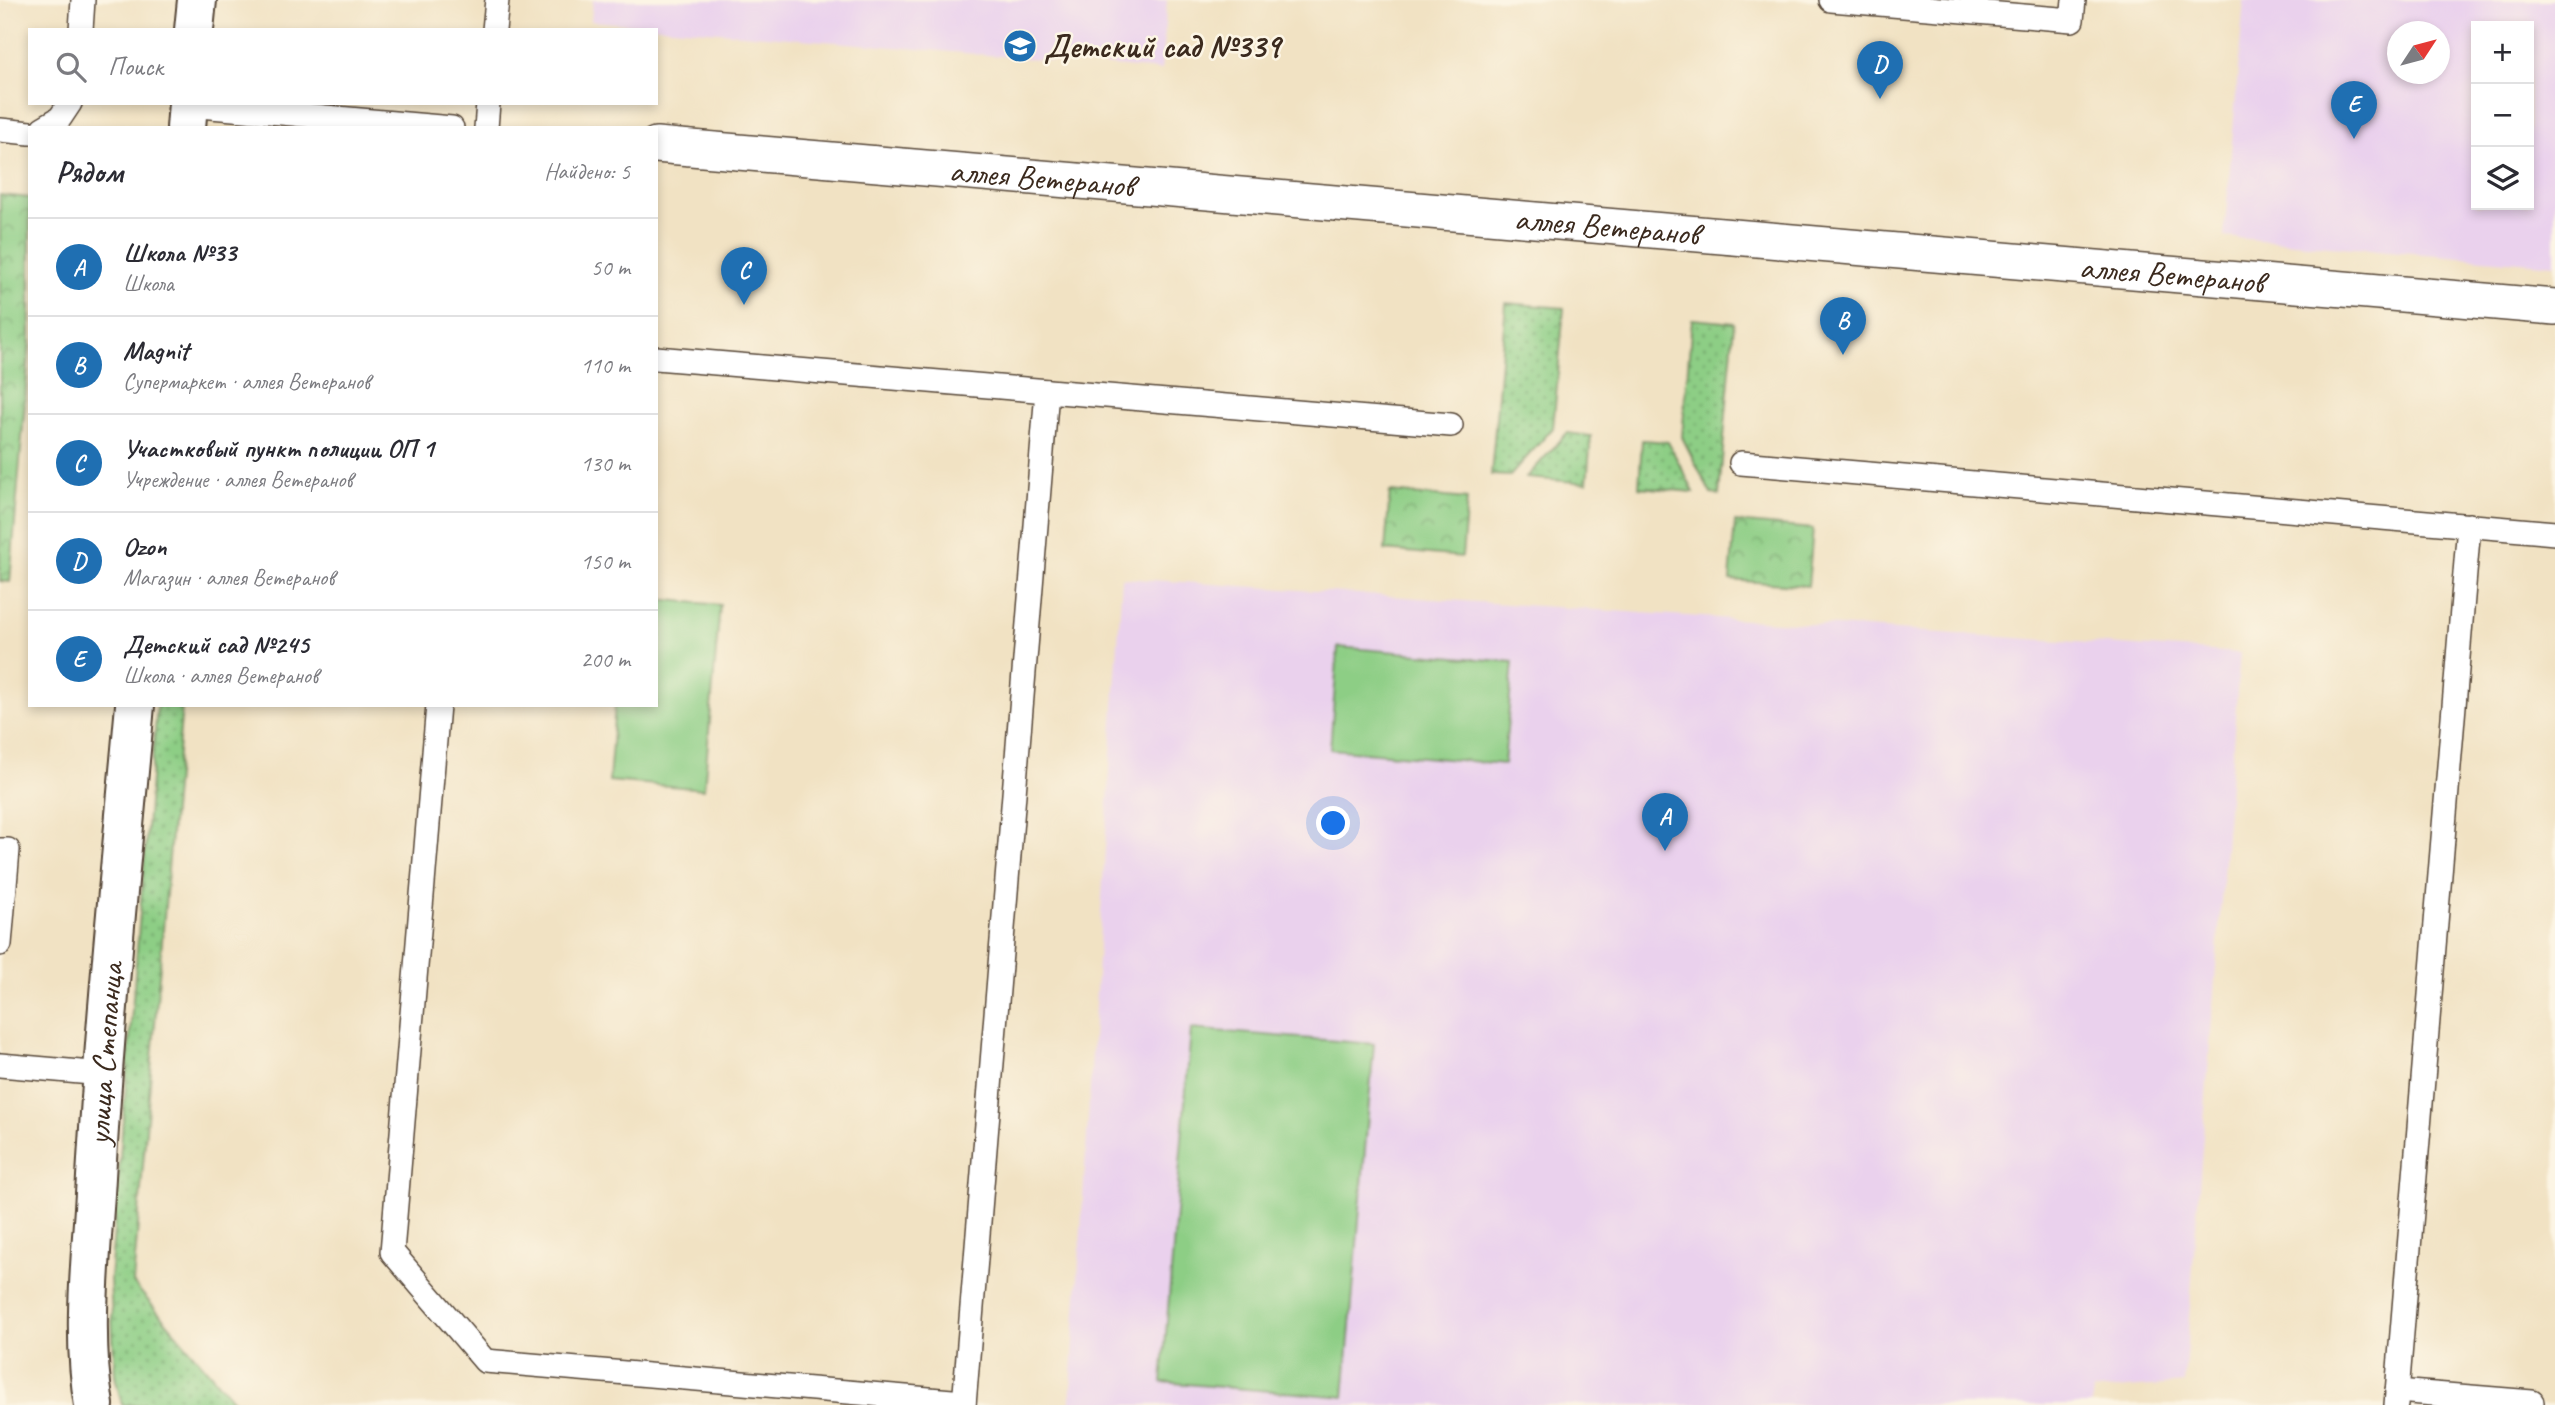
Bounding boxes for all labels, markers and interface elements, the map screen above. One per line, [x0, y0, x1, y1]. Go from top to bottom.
north arrow [2387, 21, 2450, 84]
map controls [2471, 21, 2534, 210]
button: + [2471, 21, 2534, 84]
place label: Детский сад №339 [1044, 25, 1283, 67]
school or university icon: Детский сад №339 [1001, 27, 1039, 65]
search box [28, 28, 658, 105]
pin: D [1857, 41, 1903, 99]
icon: search [52, 48, 90, 86]
text: Поиск [108, 50, 163, 83]
pin: E [2331, 81, 2377, 139]
button: − [2471, 84, 2534, 147]
button: layers [2471, 147, 2534, 210]
street label: аллея Ветеранов [948, 149, 1141, 207]
text: Рядом [56, 153, 123, 191]
text: Найдено: 5 [544, 157, 630, 186]
street label: аллея Ветеранов [1513, 197, 1706, 255]
text: Школа №33 [123, 236, 236, 269]
street label: аллея Ветеранов [2078, 246, 2271, 304]
pin: C [721, 247, 767, 305]
text: A [73, 253, 85, 282]
text: 50 m [591, 253, 630, 282]
text: Школа [123, 269, 174, 298]
pin: B [1820, 297, 1866, 355]
text: Magnit [123, 334, 189, 367]
text: B [73, 351, 85, 380]
text: 110 m [581, 351, 630, 380]
text: Супермаркет · аллея Ветеранов [123, 367, 370, 396]
text: Участковый пункт полиции ОП 1 [123, 432, 434, 465]
text: C [74, 449, 84, 478]
text: 130 m [581, 449, 630, 478]
text: Учреждение · аллея Ветеранов [123, 465, 352, 494]
text: Ozon [123, 530, 166, 563]
text: D [72, 547, 86, 576]
text: 150 m [581, 547, 630, 576]
text: Магазин · аллея Ветеранов [123, 563, 334, 592]
text: Детский сад №245 [123, 628, 309, 661]
text: E [73, 645, 85, 674]
text: 200 m [581, 645, 630, 674]
text: Школа · аллея Ветеранов [123, 661, 318, 690]
pin: A [1642, 793, 1688, 851]
your location [1316, 806, 1350, 840]
street label: улица Степанца [77, 959, 133, 1148]

